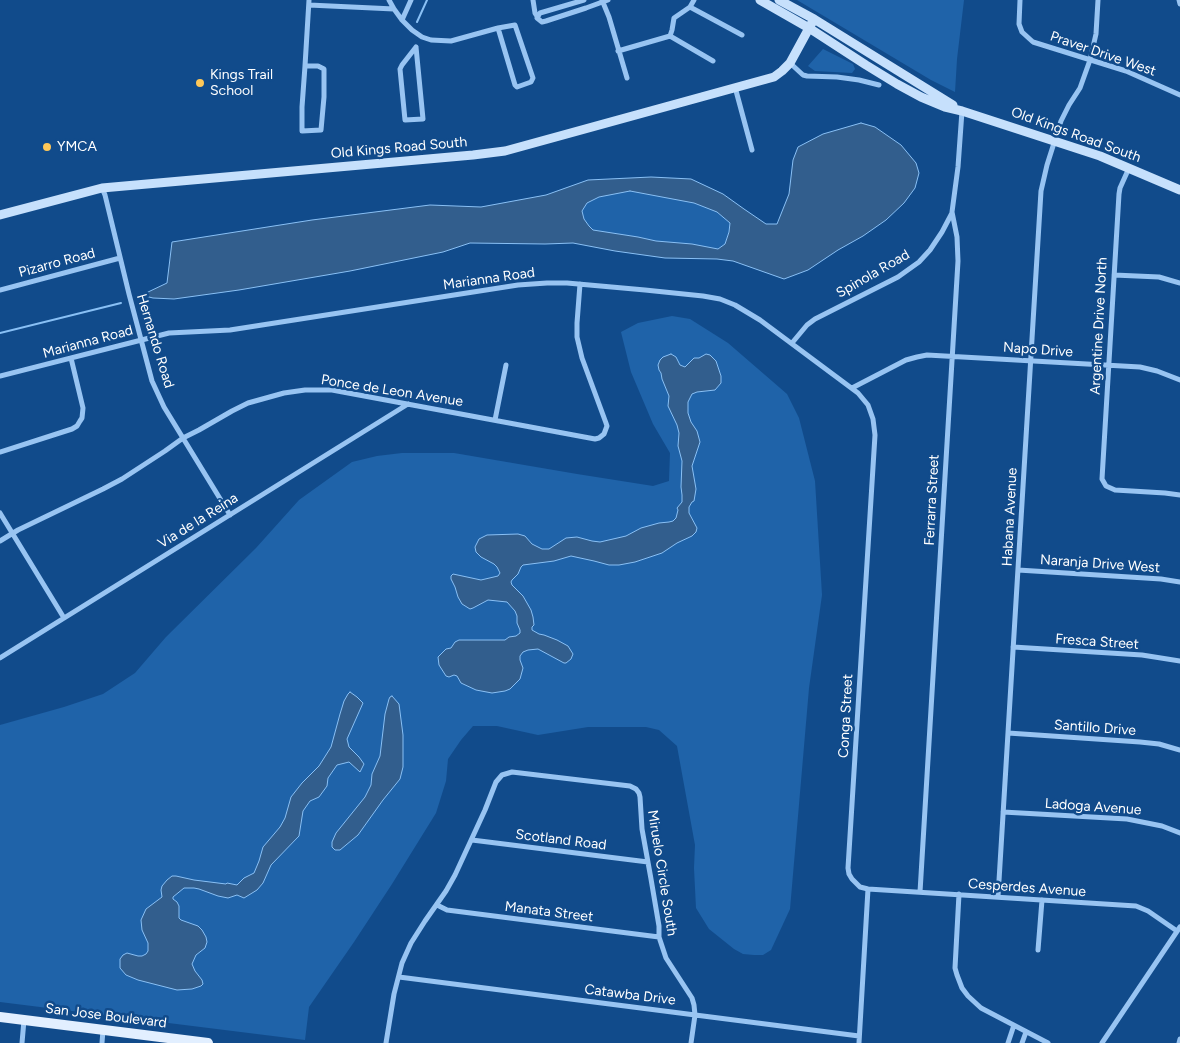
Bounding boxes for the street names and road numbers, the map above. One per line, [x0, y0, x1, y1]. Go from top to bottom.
street label: Praver Drive West [1048, 28, 1158, 80]
street label: Old Kings Road South [1009, 104, 1143, 166]
street label: Old Kings Road South [330, 134, 468, 162]
street label: Pizarro Road [17, 245, 97, 281]
street label: Spinola Road [833, 246, 913, 302]
street label: Argentine Drive North [1087, 257, 1111, 395]
street label: Marianna Road [442, 264, 536, 294]
street label: Hernando Road [133, 292, 177, 390]
street label: Marianna Road [41, 322, 135, 362]
street label: Napo Drive [1002, 339, 1074, 361]
street label: Ponce de Leon Avenue [320, 371, 464, 411]
street label: Ferrarra Street [921, 454, 943, 546]
street label: Habana Avenue [999, 467, 1021, 567]
street label: Via de la Reina [155, 490, 241, 552]
street label: Naranja Drive West [1039, 551, 1161, 577]
street label: Fresca Street [1055, 631, 1139, 653]
street label: Conga Street [835, 674, 857, 758]
street label: Santillo Drive [1053, 717, 1137, 739]
street label: Ladoga Avenue [1044, 795, 1142, 819]
street label: Miruelo Circle South [644, 809, 680, 937]
street label: Scotland Road [515, 826, 607, 854]
street label: Cesperdes Avenue [968, 876, 1086, 900]
street label: Manata Street [504, 898, 594, 926]
street label: Catawba Drive [583, 981, 677, 1009]
street label: San Jose Boulevard [44, 1000, 168, 1032]

